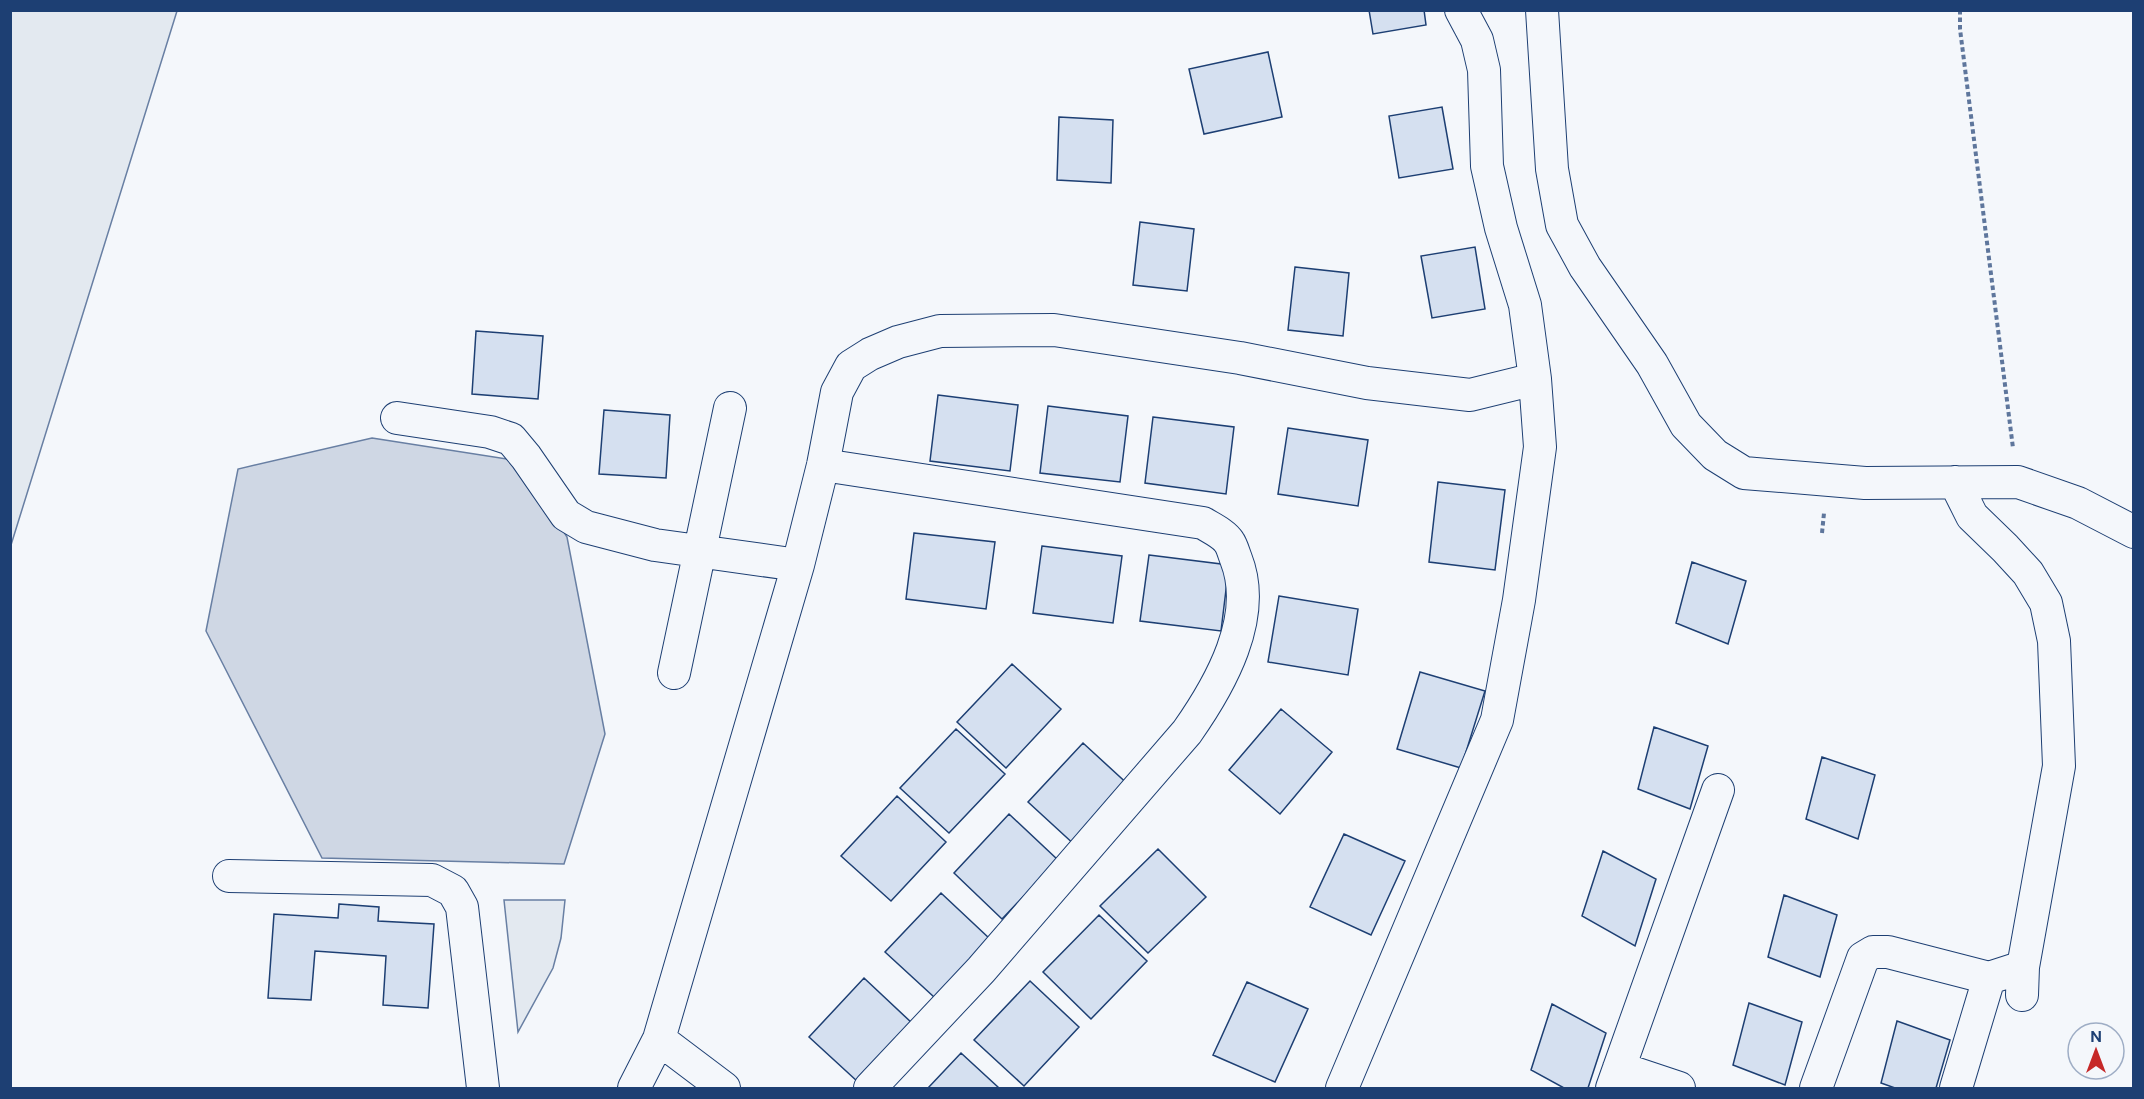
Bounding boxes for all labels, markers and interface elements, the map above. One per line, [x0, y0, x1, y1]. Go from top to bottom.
north arrow [2066, 1021, 2126, 1081]
text: N [2090, 1026, 2102, 1047]

